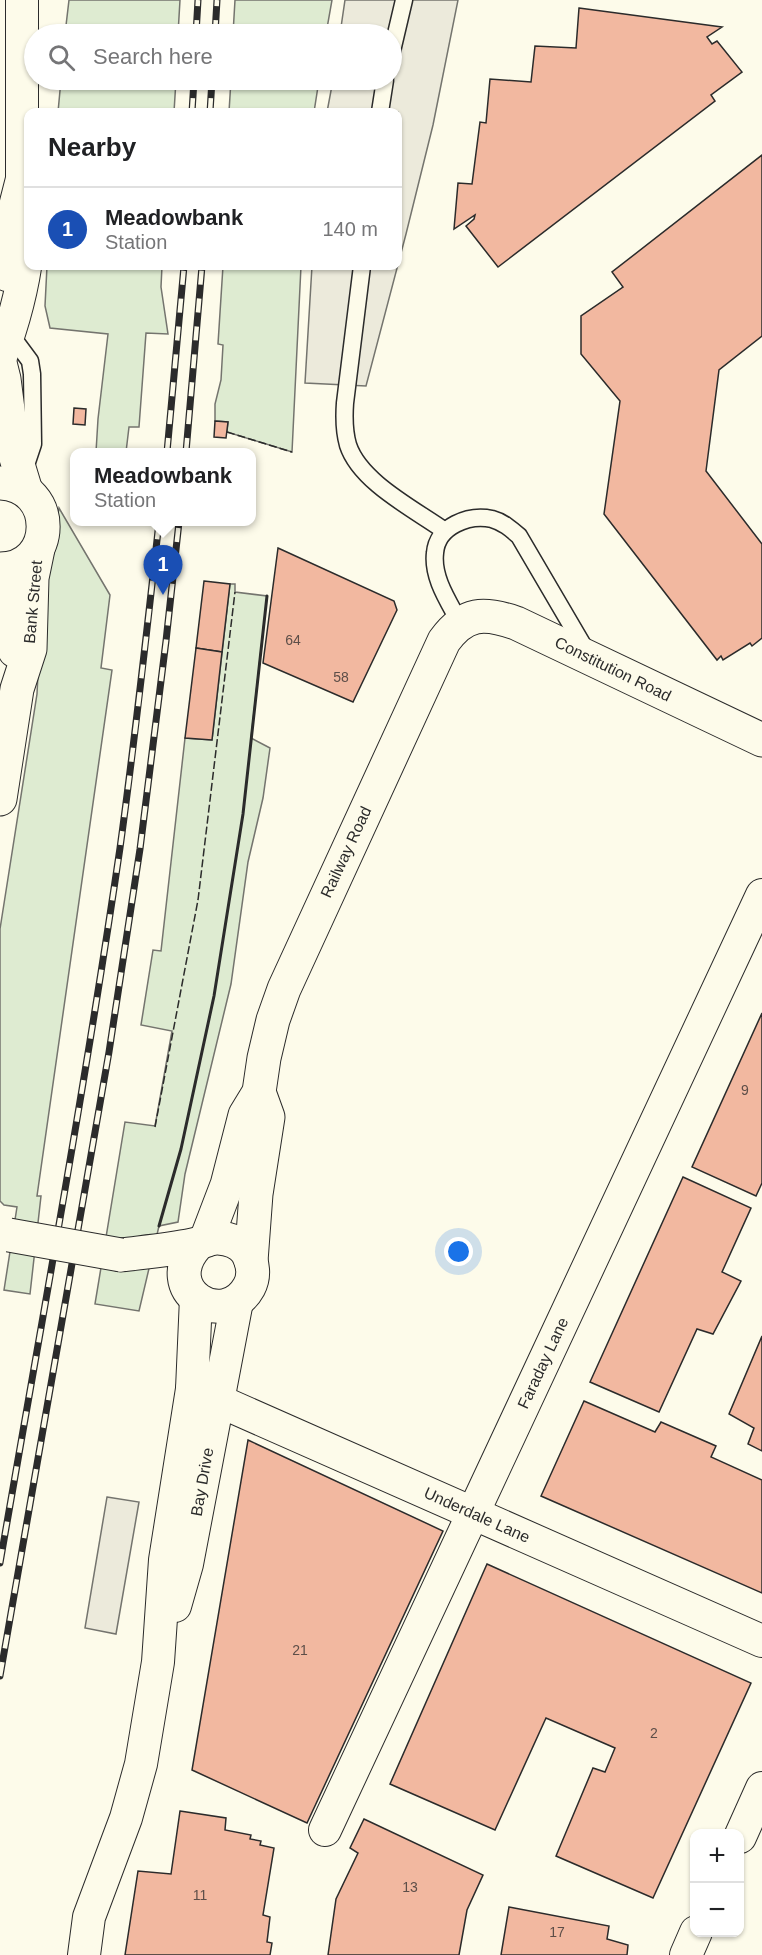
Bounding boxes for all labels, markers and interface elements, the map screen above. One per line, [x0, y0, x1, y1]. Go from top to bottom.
search box [24, 24, 402, 90]
icon: search [45, 41, 78, 74]
text: Search here [93, 44, 213, 69]
text: Nearby [48, 132, 136, 162]
text: Meadowbank [105, 205, 243, 230]
text: 1 [62, 218, 73, 240]
text: 140 m [322, 218, 378, 240]
text: Station [105, 231, 167, 253]
popup [70, 448, 256, 526]
text: Meadowbank [94, 463, 232, 488]
text: Station [94, 489, 156, 511]
pin: 1 [144, 546, 182, 595]
street label: Bank Street [21, 559, 45, 644]
house number: 64 [285, 632, 301, 648]
street label: Constitution Road [552, 633, 674, 705]
house number: 58 [333, 669, 349, 685]
street label: Railway Road [317, 804, 375, 900]
house number: 9 [741, 1082, 749, 1098]
your location [444, 1237, 473, 1266]
street label: Faraday Lane [514, 1315, 572, 1411]
street label: Bay Drive [188, 1446, 216, 1518]
street label: Underdale Lane [422, 1484, 533, 1546]
house number: 21 [292, 1642, 308, 1658]
house number: 2 [650, 1725, 658, 1741]
map controls [690, 1829, 744, 1937]
button: + [690, 1829, 744, 1883]
house number: 13 [402, 1879, 418, 1895]
button: − [690, 1883, 744, 1937]
house number: 11 [193, 1887, 207, 1903]
house number: 17 [549, 1924, 565, 1940]

